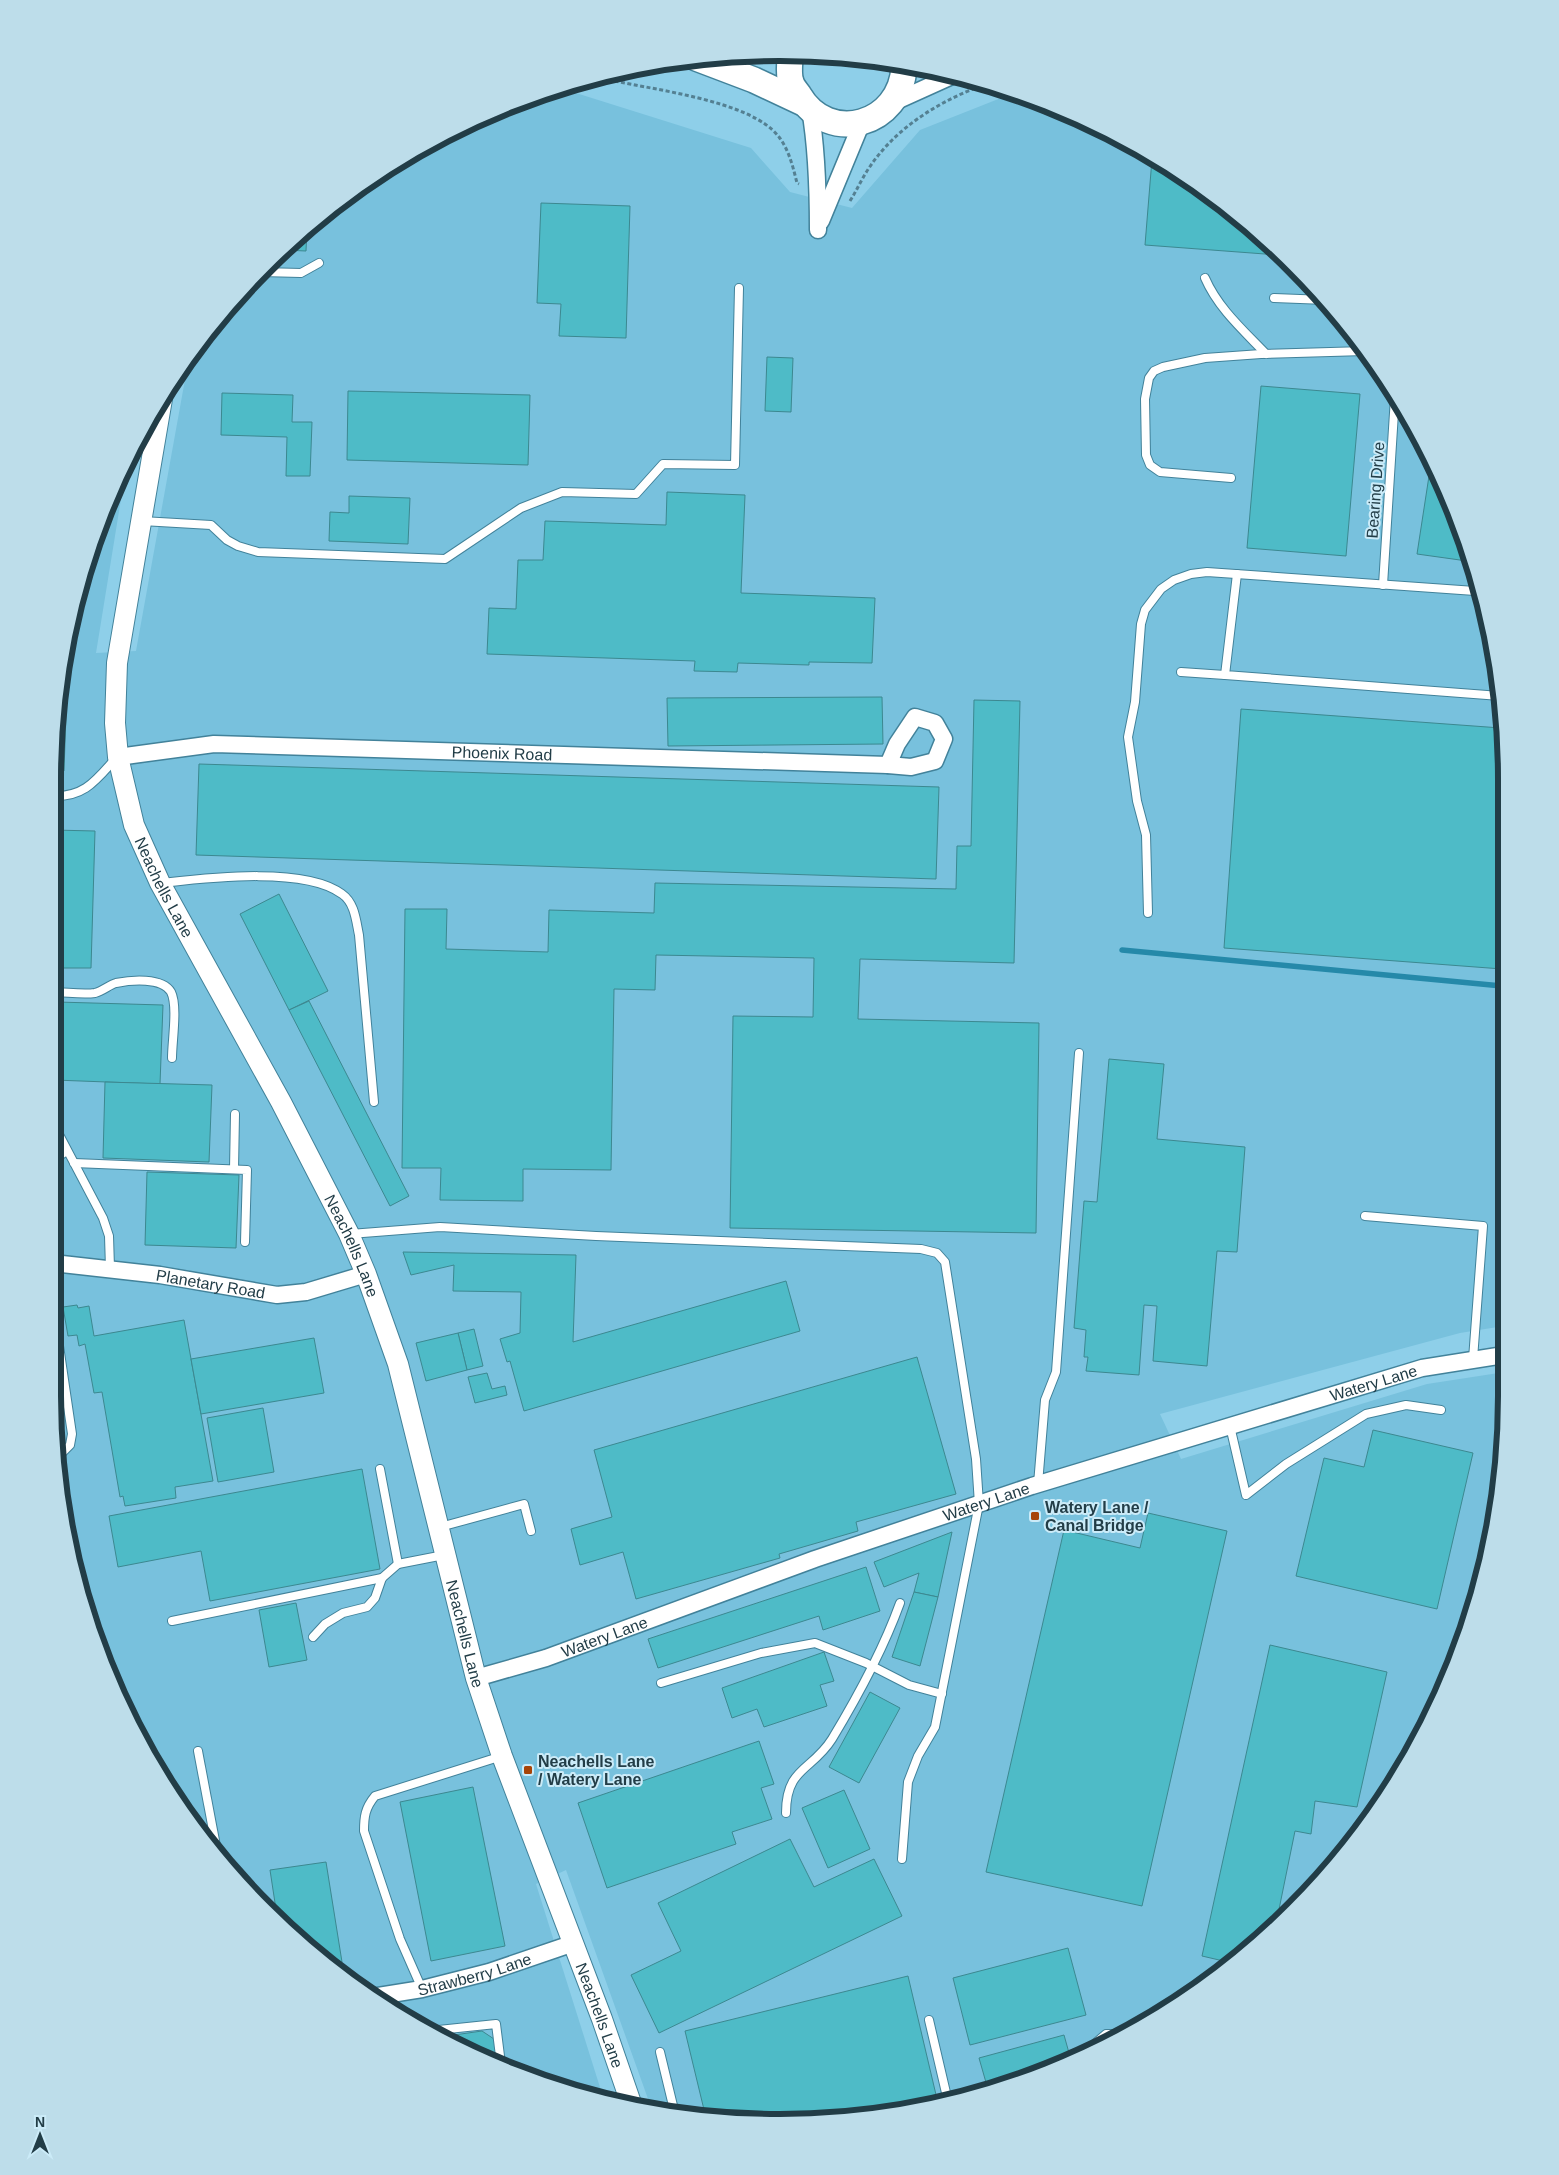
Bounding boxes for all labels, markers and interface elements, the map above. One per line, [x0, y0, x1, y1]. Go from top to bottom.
street label: Bearing Drive [1364, 441, 1387, 539]
street label: Phoenix Road [451, 743, 553, 764]
street label: Neachells Lane [132, 834, 196, 941]
street label: Neachells Lane [321, 1192, 381, 1299]
street label: Planetary Road [155, 1266, 266, 1302]
street label: Watery Lane [1328, 1362, 1419, 1404]
street label: Watery Lane [941, 1479, 1032, 1524]
place label: Watery Lane / Canal Bridge [1045, 1499, 1149, 1534]
marker: Watery Lane / Canal Bridge [1029, 1510, 1041, 1522]
street label: Neachells Lane [443, 1578, 487, 1690]
street label: Watery Lane [559, 1613, 650, 1661]
place label: Neachells Lane / Watery Lane [538, 1753, 655, 1788]
marker: Neachells Lane / Watery Lane [522, 1764, 534, 1776]
street label: Strawberry Lane [416, 1950, 534, 1999]
street label: Neachells Lane [572, 1961, 626, 2070]
north arrow [15, 2110, 65, 2160]
text: N [35, 2114, 45, 2130]

